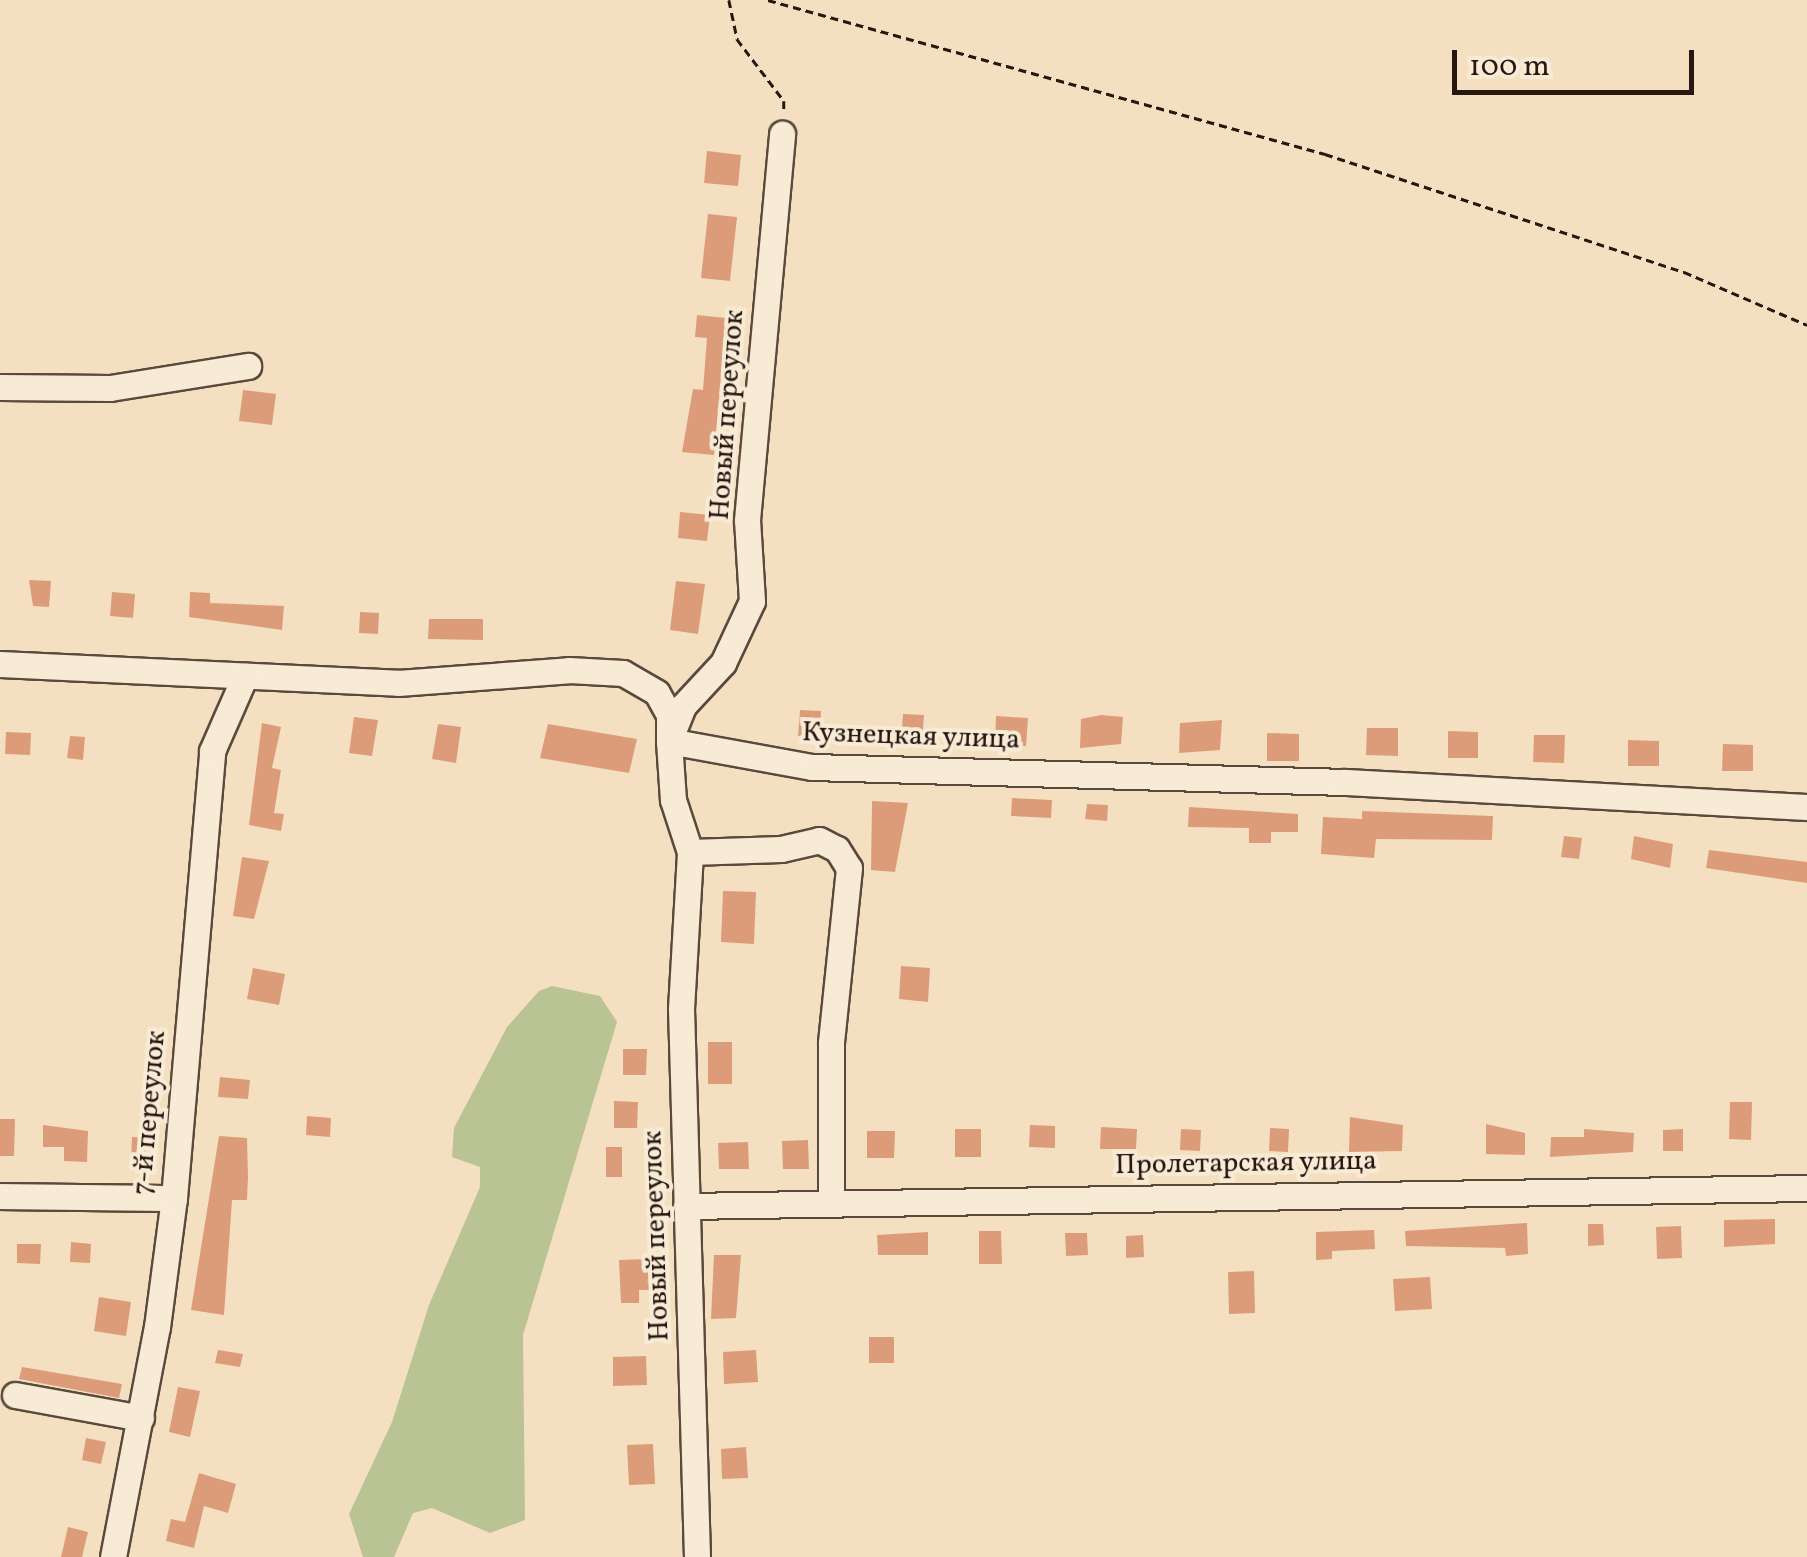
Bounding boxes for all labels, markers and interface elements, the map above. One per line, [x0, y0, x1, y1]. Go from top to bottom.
scale bar [1457, 30, 1700, 92]
text: 100 m [1469, 46, 1550, 88]
street label: Новый переулок [704, 309, 752, 521]
street label: Кузнецкая улица [801, 716, 1021, 758]
street label: 7-й переулок [126, 1029, 174, 1197]
street label: Новый переулок [637, 1130, 677, 1342]
street label: Пролетарская улица [1114, 1145, 1378, 1183]

